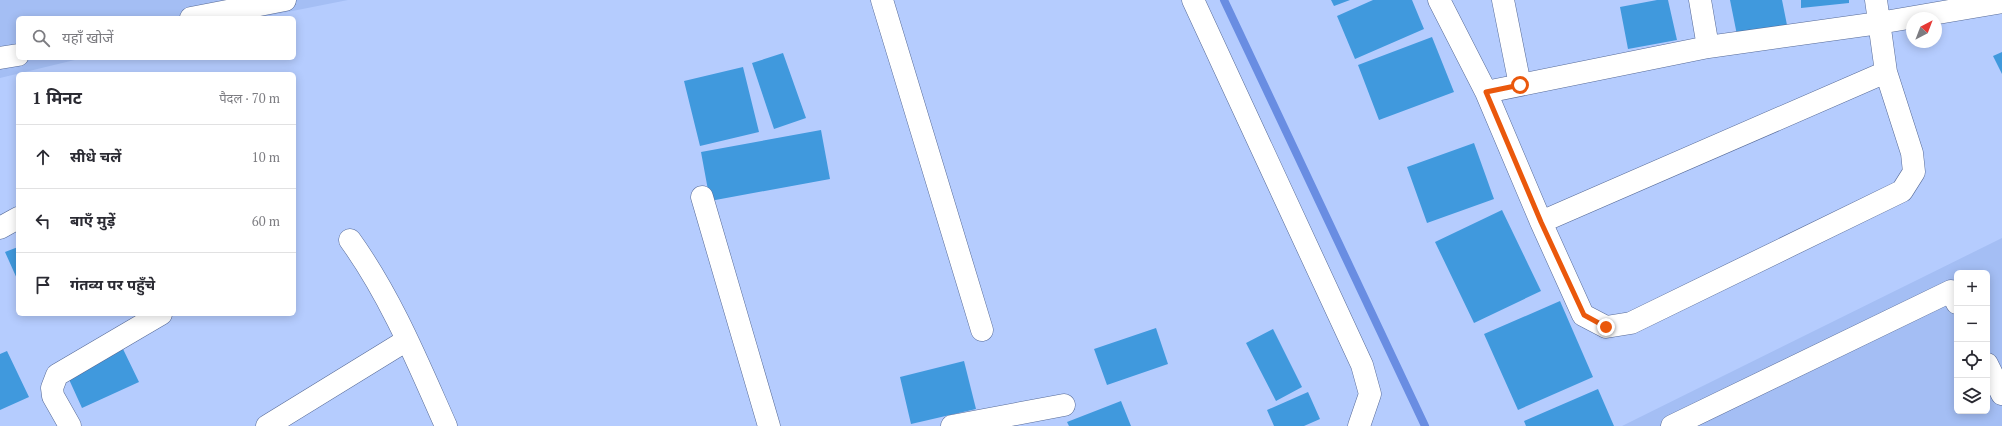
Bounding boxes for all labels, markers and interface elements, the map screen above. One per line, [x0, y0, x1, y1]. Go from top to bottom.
north arrow [1906, 12, 1942, 48]
search box [16, 16, 296, 60]
icon: search [30, 27, 52, 49]
text: यहाँ खोजें [62, 27, 113, 47]
route start [1511, 76, 1529, 94]
text: 1 मिनट [32, 86, 82, 109]
text: पैदल · 70 m [219, 89, 280, 107]
icon: ahead [32, 146, 54, 168]
text: सीधे चलें [70, 146, 121, 166]
text: 10 m [252, 148, 280, 166]
icon: left [32, 210, 54, 232]
text: बाएँ मुड़ें [70, 210, 115, 230]
text: 60 m [252, 212, 280, 230]
map controls [1954, 270, 1990, 414]
button: + [1954, 270, 1990, 306]
icon: arrive [32, 274, 54, 296]
text: गंतव्य पर पहुँचे [70, 274, 155, 294]
button: − [1954, 306, 1990, 342]
route end [1597, 318, 1615, 336]
button: locate [1954, 342, 1990, 378]
button: layers [1954, 378, 1990, 414]

